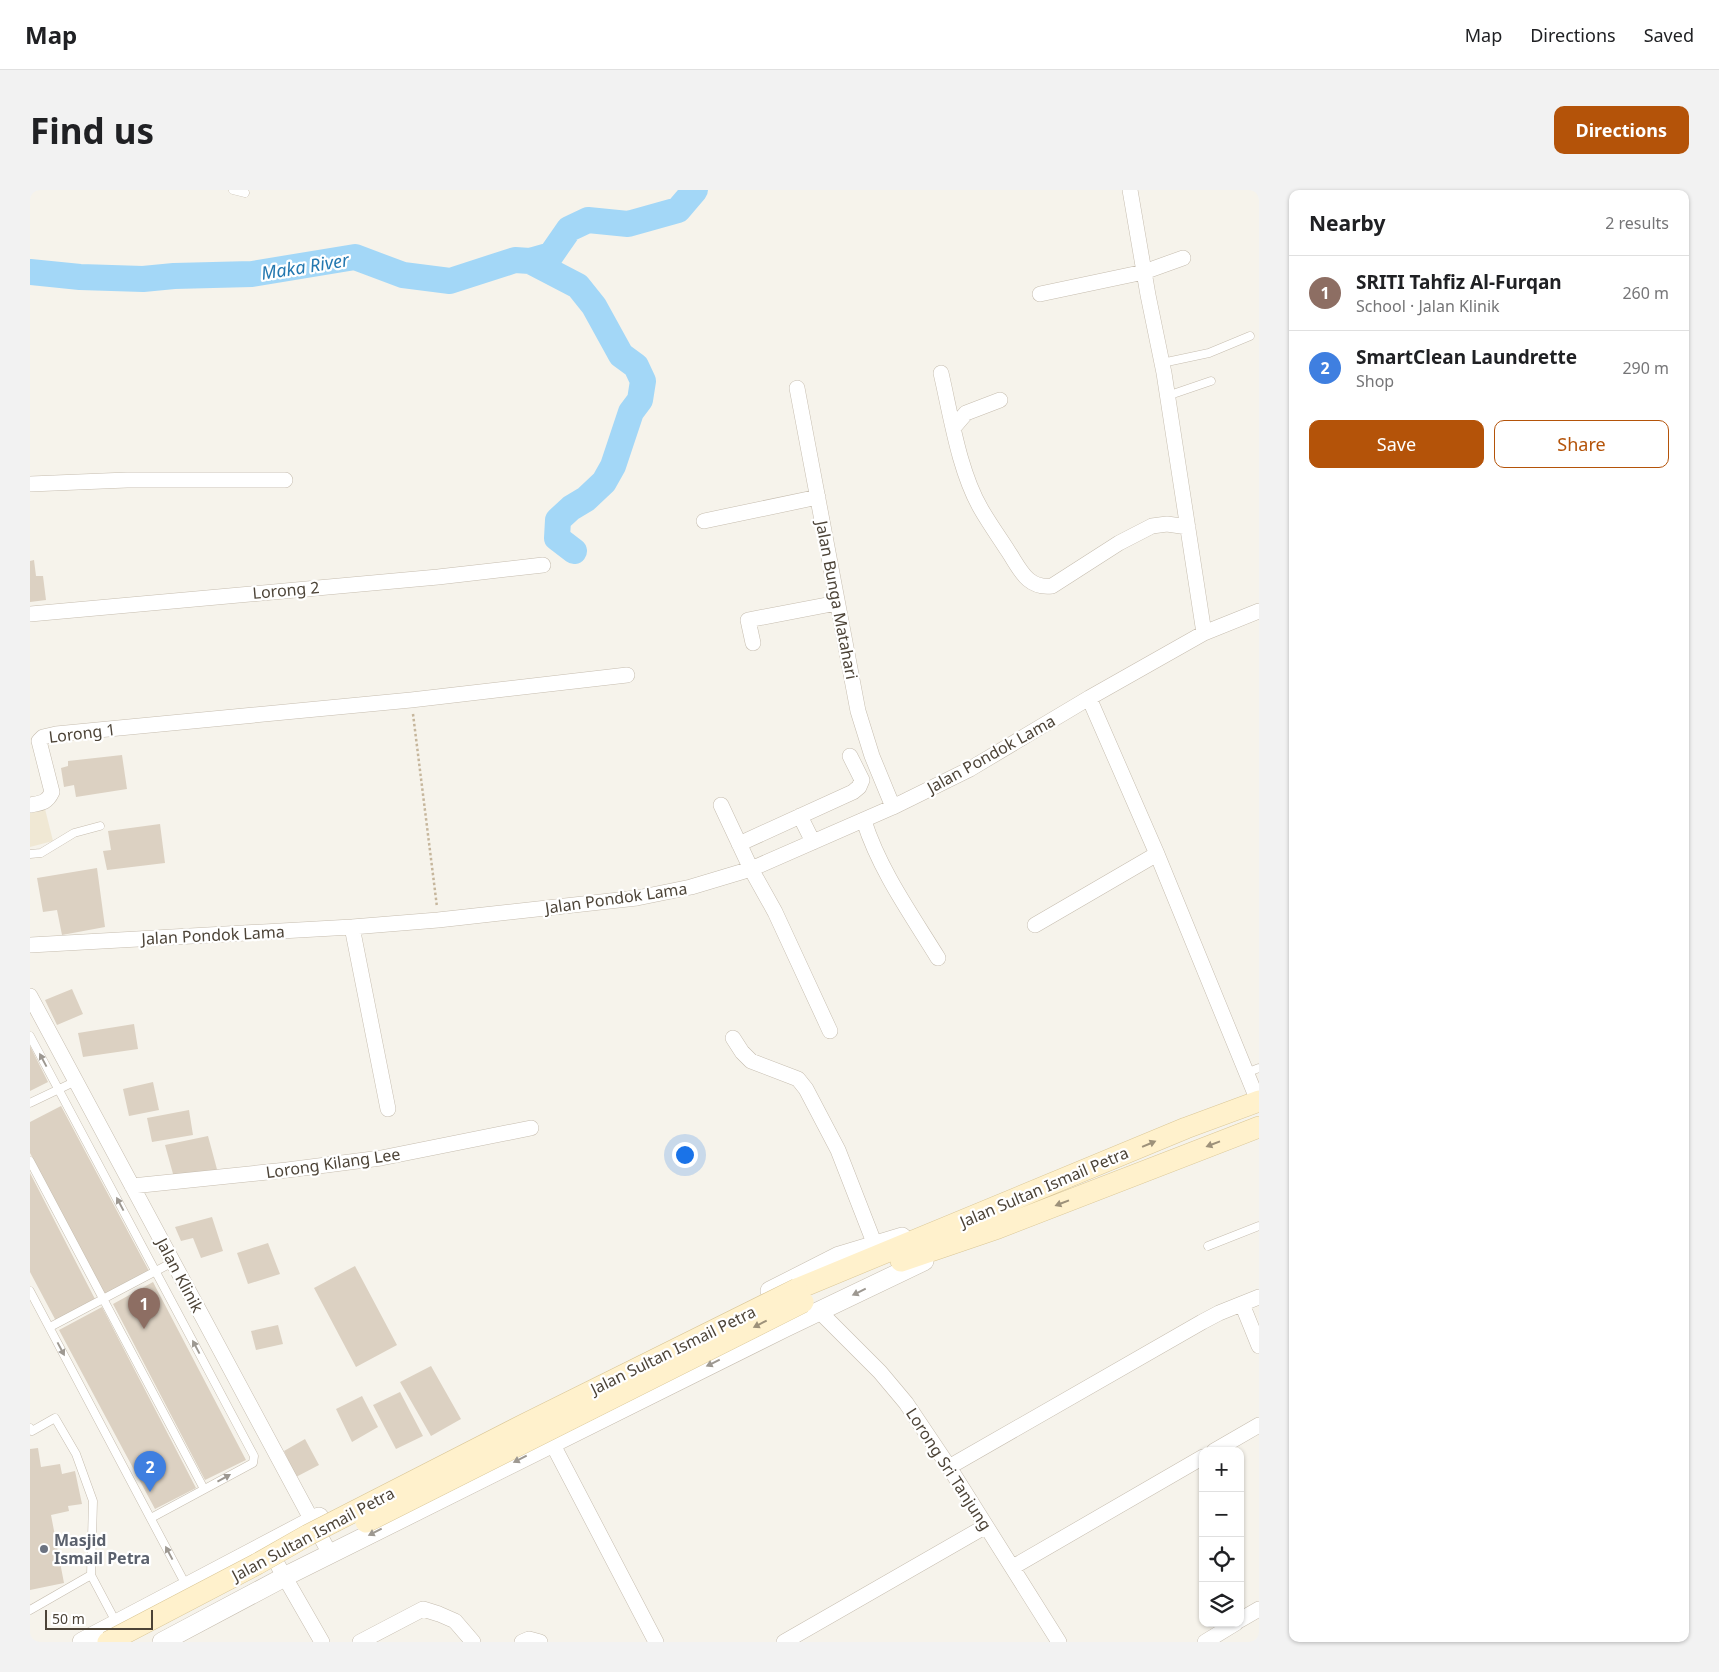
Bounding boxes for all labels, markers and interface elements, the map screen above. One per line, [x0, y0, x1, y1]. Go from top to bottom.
text: Map [25, 18, 77, 51]
text: Map [1465, 23, 1502, 47]
text: Directions [1530, 23, 1616, 47]
text: Saved [1644, 23, 1694, 47]
button: Directions [1554, 106, 1689, 154]
text: Find us [30, 107, 154, 154]
text: Nearby [1309, 209, 1385, 237]
text: 2 results [1605, 212, 1669, 234]
water label: Maka River [259, 247, 351, 285]
text: SRITI Tahfiz Al-Furqan [1356, 269, 1562, 295]
text: 1 [1320, 282, 1330, 304]
text: 260 m [1622, 282, 1669, 304]
text: School · Jalan Klinik [1356, 295, 1500, 317]
text: SmartClean Laundrette [1356, 344, 1577, 370]
text: 2 [1320, 357, 1330, 379]
text: 290 m [1622, 357, 1669, 379]
text: Shop [1356, 370, 1394, 392]
button: Save [1309, 420, 1484, 468]
button: Share [1494, 420, 1669, 468]
street label: Jalan Bunga Matahari [810, 517, 863, 681]
street label: Lorong 2 [252, 576, 320, 604]
street label: Jalan Pondok Lama [921, 710, 1059, 799]
street label: Lorong 1 [47, 718, 117, 748]
street label: Jalan Pondok Lama [542, 877, 688, 919]
street label: Jalan Pondok Lama [139, 920, 285, 950]
one-way arrow [39, 1053, 47, 1068]
one-way arrow [1142, 1139, 1156, 1147]
street label: Jalan Sultan Ismail Petra [954, 1141, 1132, 1233]
one-way arrow [1206, 1141, 1221, 1148]
your location [672, 1142, 698, 1168]
street label: Lorong Kilang Lee [264, 1143, 402, 1183]
one-way arrow [115, 1197, 124, 1211]
one-way arrow [1054, 1199, 1069, 1207]
street label: Jalan Klinik [150, 1232, 209, 1316]
pin: 1 [128, 1288, 160, 1329]
one-way arrow [852, 1288, 866, 1296]
street label: Jalan Sultan Ismail Petra [585, 1300, 759, 1400]
one-way arrow [753, 1320, 767, 1328]
one-way arrow [192, 1340, 200, 1355]
one-way arrow [57, 1342, 65, 1357]
one-way arrow [706, 1359, 720, 1367]
street label: Lorong Sri Tanjung [901, 1404, 997, 1534]
map controls [1199, 1447, 1244, 1627]
button: + [1199, 1447, 1244, 1492]
pin: 2 [134, 1451, 166, 1492]
one-way arrow [513, 1455, 528, 1463]
one-way arrow [218, 1474, 231, 1483]
street label: Jalan Sultan Ismail Petra [226, 1482, 398, 1587]
button: − [1199, 1492, 1244, 1537]
one-way arrow [368, 1528, 382, 1536]
place label: Masjid Ismail Petra [54, 1529, 150, 1569]
button: locate [1199, 1537, 1244, 1582]
marker: Masjid Ismail Petra [38, 1543, 50, 1555]
one-way arrow [165, 1545, 173, 1560]
button: layers [1199, 1582, 1244, 1627]
scale bar [45, 1607, 152, 1630]
text: 50 m [52, 1609, 85, 1628]

